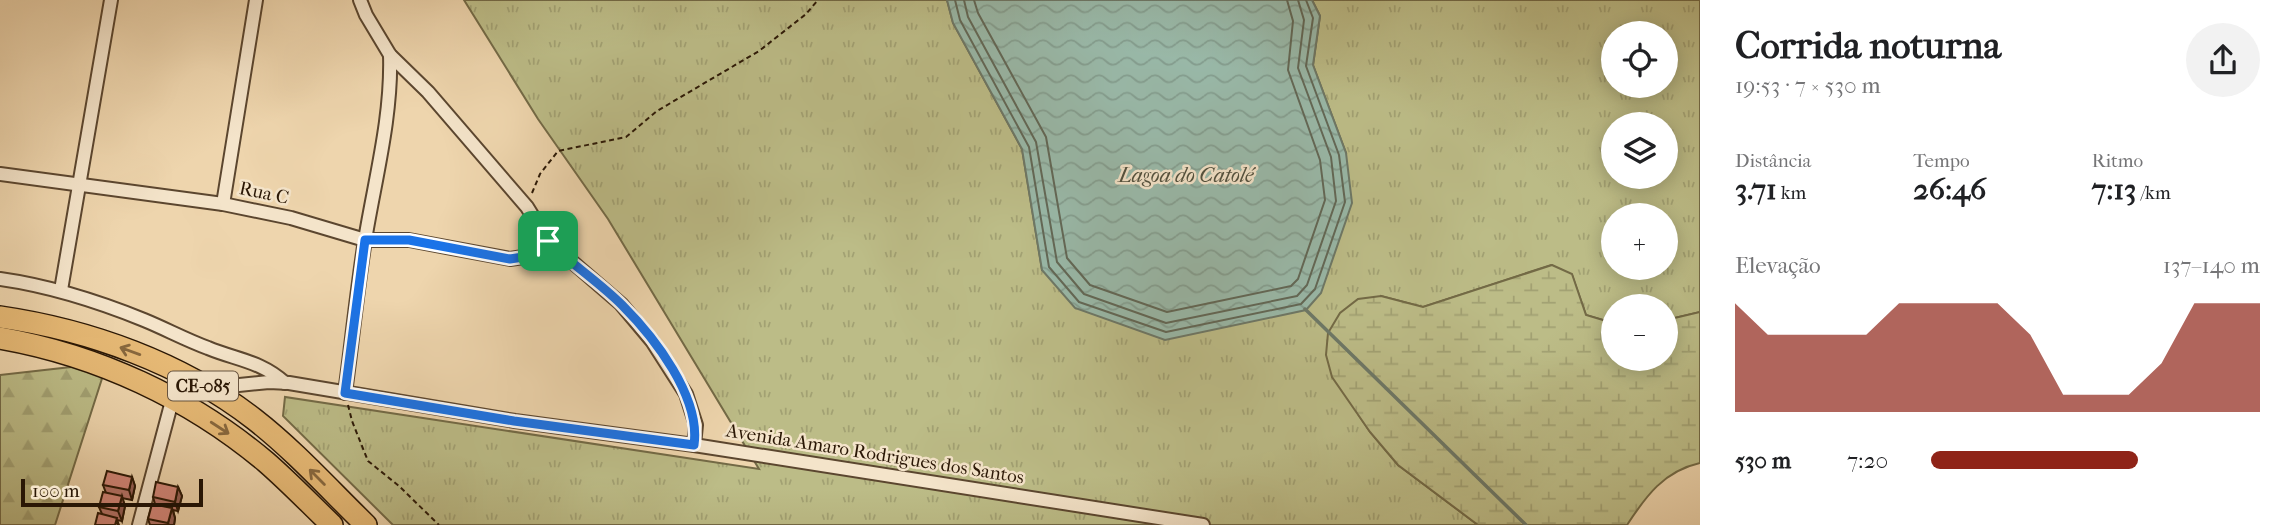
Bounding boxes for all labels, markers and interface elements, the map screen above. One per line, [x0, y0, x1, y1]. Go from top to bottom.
map controls [1601, 21, 1678, 371]
button: locate [1601, 21, 1678, 98]
text: Corrida noturna [1735, 23, 2001, 68]
button: share [2186, 23, 2260, 97]
text: 19:53 · 7 × 530 m [1735, 72, 1881, 99]
button: layers [1601, 112, 1678, 189]
text: Distância [1735, 150, 1811, 172]
text: Tempo [1913, 150, 1970, 172]
text: Ritmo [2092, 150, 2143, 172]
water label: Lagoa do Catolé [1116, 163, 1256, 187]
text: 3.71 [1735, 172, 1777, 207]
text: 26:46 [1913, 172, 1986, 207]
text: 7:13 [2092, 172, 2136, 207]
street label: Rua C [237, 177, 291, 209]
text: km [1777, 182, 1806, 204]
text: /km [2136, 182, 2171, 204]
button: + [1601, 203, 1678, 280]
pin [518, 211, 578, 271]
icon: arrive [529, 222, 567, 260]
text: Elevação [1735, 252, 1821, 279]
text: 137–140 m [2163, 252, 2260, 279]
button: − [1601, 294, 1678, 371]
one-way arrow [120, 344, 142, 357]
road number: CE-085 [168, 372, 238, 400]
street label: Avenida Amaro Rodrigues dos Santos [723, 419, 1026, 488]
one-way arrow [210, 421, 229, 436]
text: 530 m [1735, 447, 1791, 474]
text: 7:20 [1847, 447, 1888, 474]
one-way arrow [309, 469, 326, 486]
scale bar [21, 476, 203, 508]
text: 100 m [32, 480, 80, 502]

